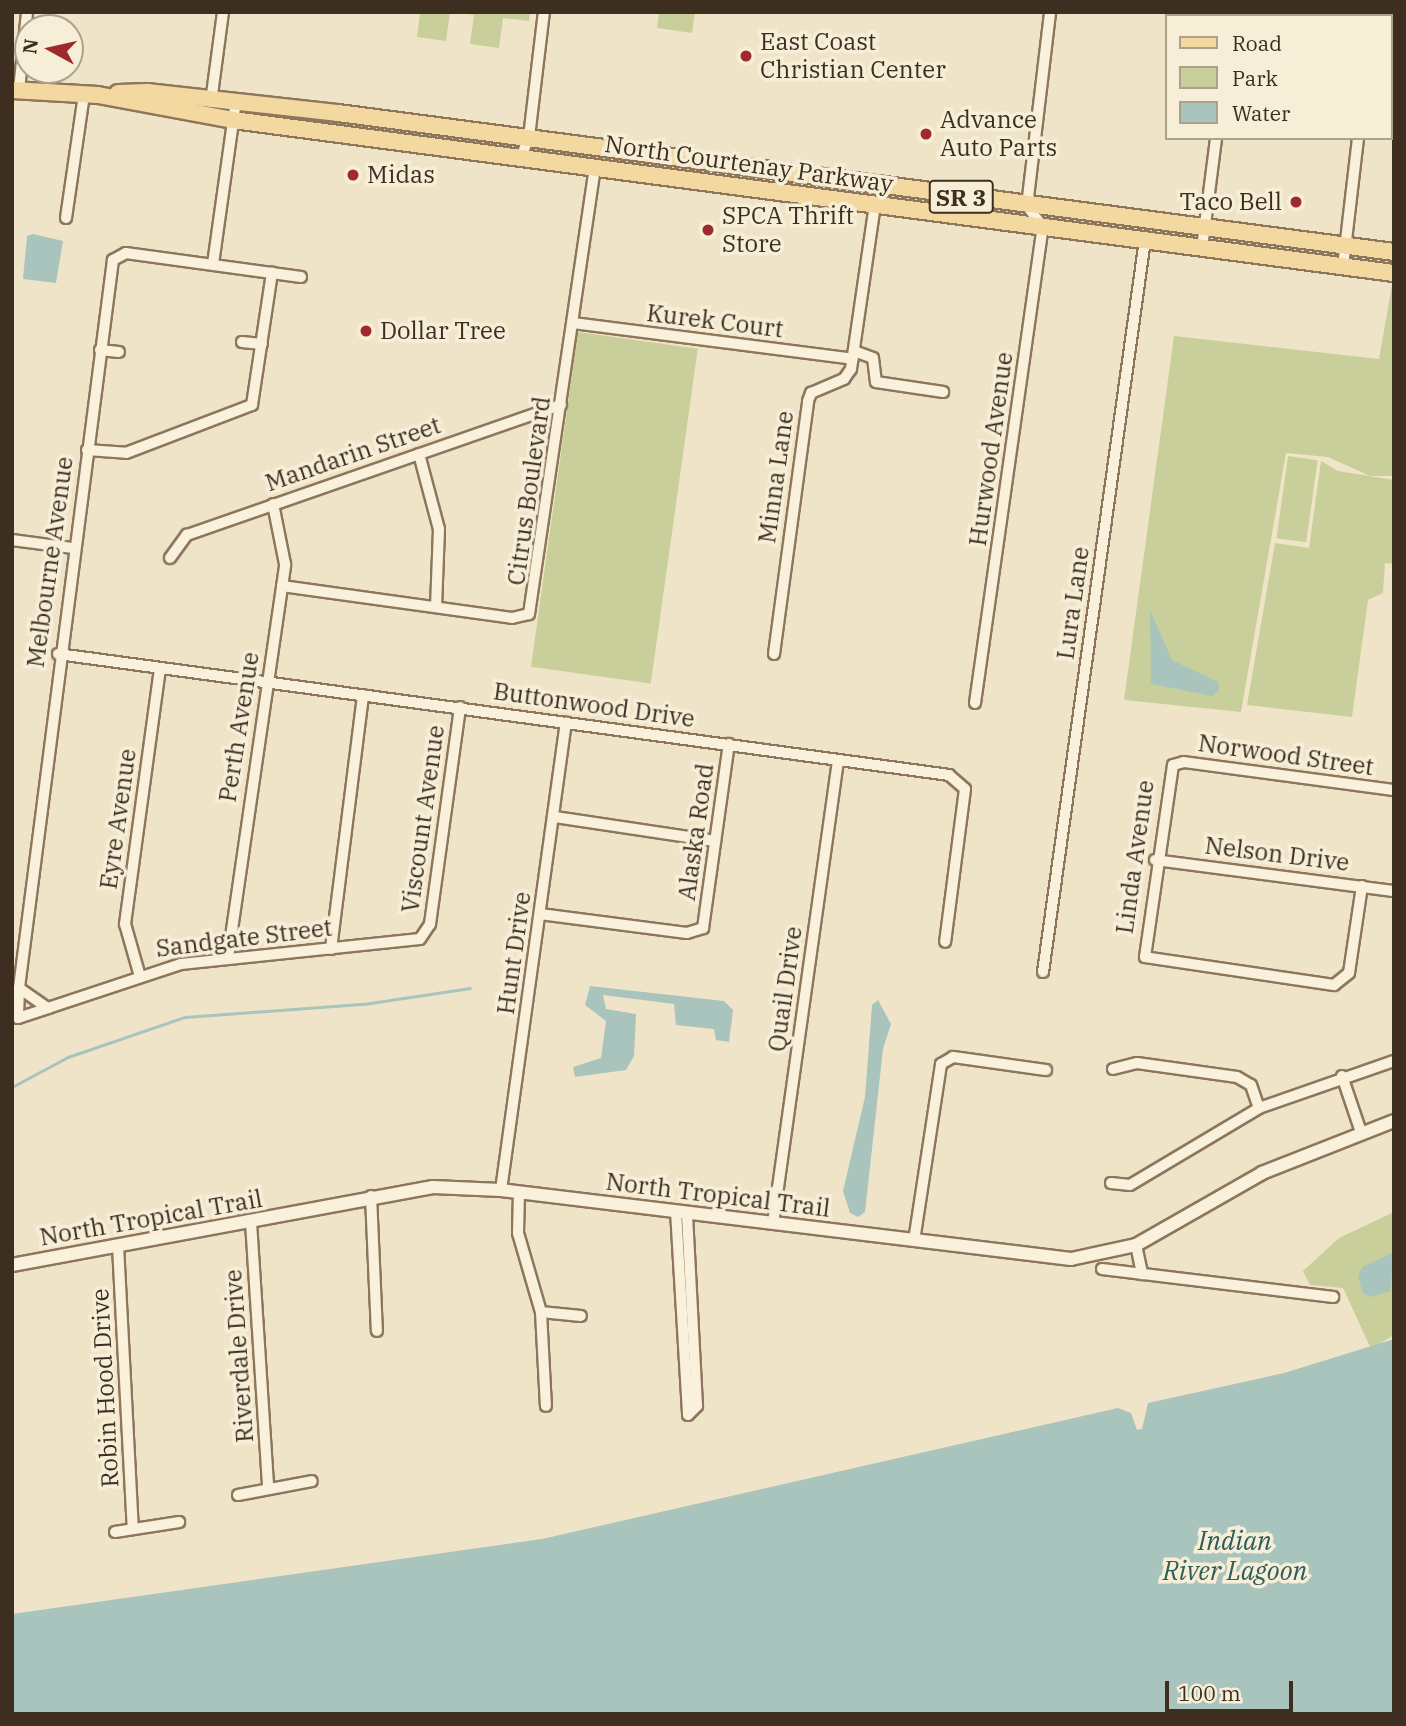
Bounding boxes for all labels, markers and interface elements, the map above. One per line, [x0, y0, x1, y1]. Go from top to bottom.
north arrow [14, 14, 84, 84]
legend [1164, 14, 1392, 140]
place label: East Coast Christian Center [760, 28, 946, 84]
text: Road [1232, 29, 1282, 57]
text: N [17, 37, 43, 55]
marker: East Coast Christian Center [738, 48, 754, 64]
text: Park [1232, 64, 1278, 92]
text: Water [1232, 99, 1290, 127]
place label: Advance Auto Parts [940, 106, 1057, 162]
marker: Advance Auto Parts [918, 126, 934, 142]
street label: North Courtenay Parkway [603, 129, 895, 199]
place label: Midas [367, 161, 435, 189]
marker: Midas [345, 167, 361, 183]
road number: SR 3 [928, 178, 994, 216]
place label: Taco Bell [1180, 188, 1282, 216]
marker: Taco Bell [1288, 194, 1304, 210]
place label: SPCA Thrift Store [722, 202, 854, 258]
marker: SPCA Thrift Store [700, 222, 716, 238]
street label: Kurek Court [645, 298, 785, 344]
place label: Dollar Tree [380, 317, 506, 345]
marker: Dollar Tree [358, 323, 374, 339]
street label: Hurwood Avenue [963, 350, 1019, 548]
street label: Citrus Boulevard [502, 395, 556, 587]
street label: Minna Lane [752, 409, 800, 545]
street label: Mandarin Street [262, 411, 444, 497]
street label: Melbourne Avenue [21, 455, 79, 669]
street label: Lura Lane [1051, 545, 1095, 661]
street label: Perth Avenue [213, 650, 265, 804]
street label: Buttonwood Drive [492, 677, 696, 733]
street label: Viscount Avenue [396, 723, 450, 915]
street label: Norwood Street [1196, 728, 1376, 782]
street label: Eyre Avenue [94, 747, 142, 891]
street label: Alaska Road [672, 762, 720, 902]
street label: Linda Avenue [1110, 778, 1160, 936]
street label: Nelson Drive [1203, 831, 1351, 877]
street label: Hunt Drive [491, 890, 537, 1016]
street label: Sandgate Street [154, 913, 334, 963]
street label: Quail Drive [762, 925, 808, 1053]
street label: North Tropical Trail [604, 1167, 832, 1223]
street label: North Tropical Trail [37, 1184, 265, 1252]
street label: Riverdale Drive [219, 1268, 259, 1444]
street label: Robin Hood Drive [85, 1288, 125, 1488]
water label: Indian River Lagoon [1163, 1525, 1307, 1586]
scale bar [1168, 1666, 1296, 1710]
text: 100 m [1178, 1679, 1241, 1707]

